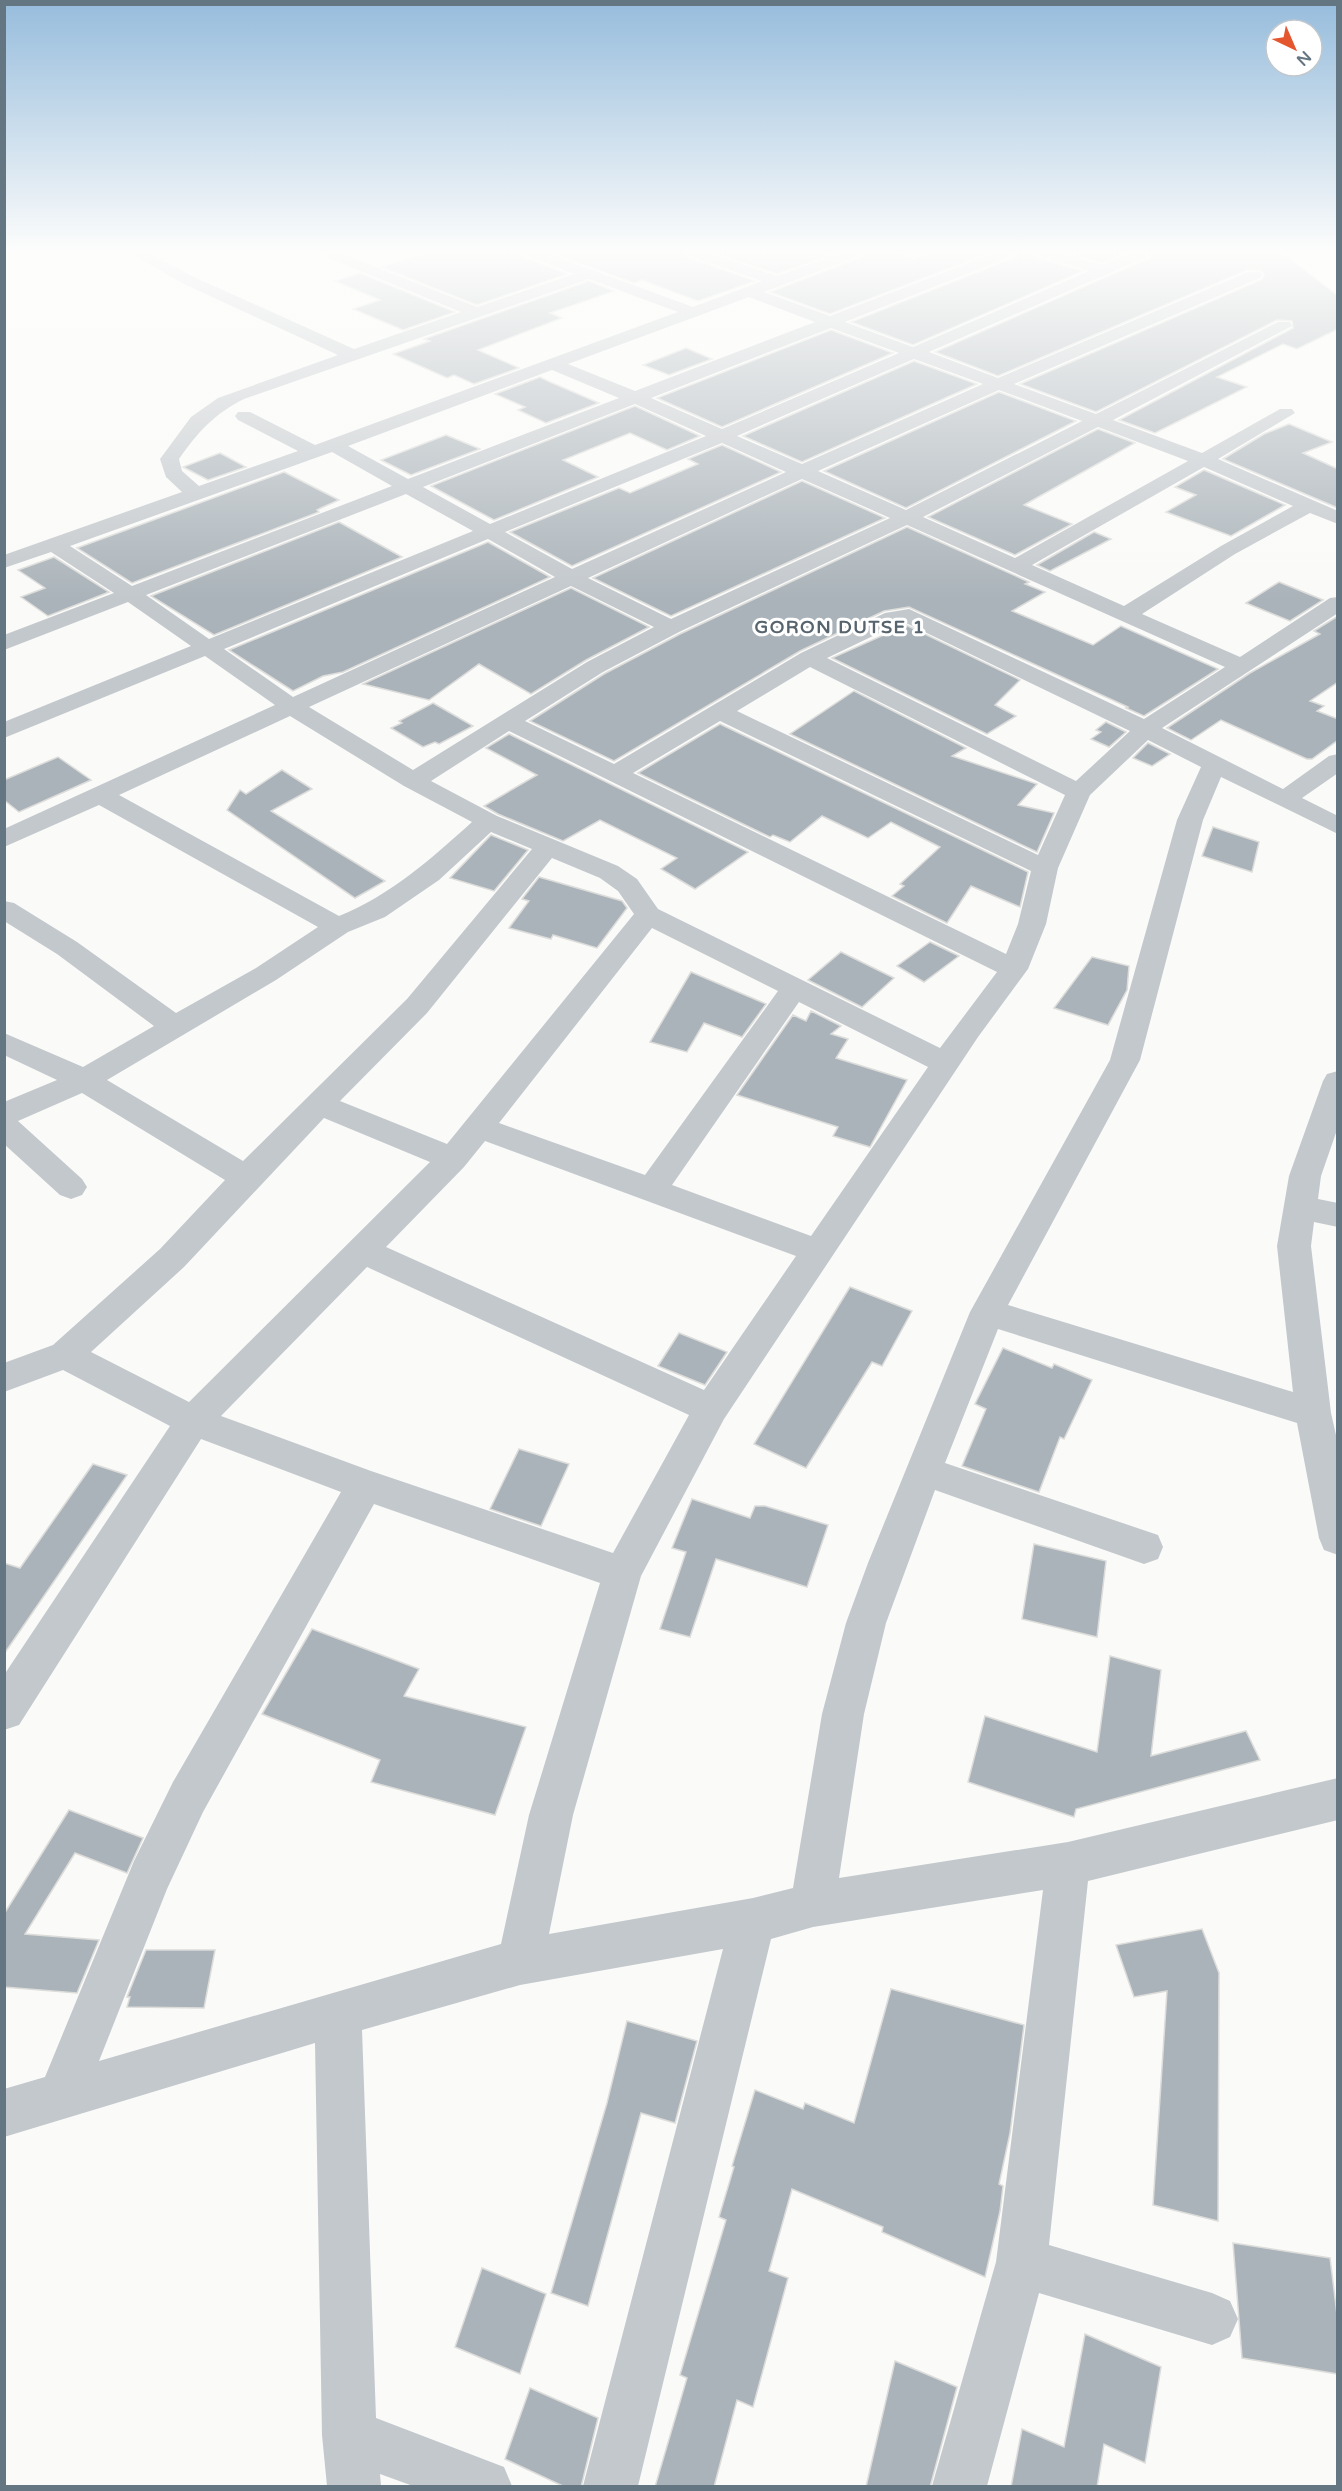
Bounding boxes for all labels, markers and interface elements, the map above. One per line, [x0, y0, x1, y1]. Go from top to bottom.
north arrow [1264, 18, 1324, 78]
text: N [1292, 46, 1315, 70]
district label: GORON DUTSE 1 [755, 616, 926, 638]

